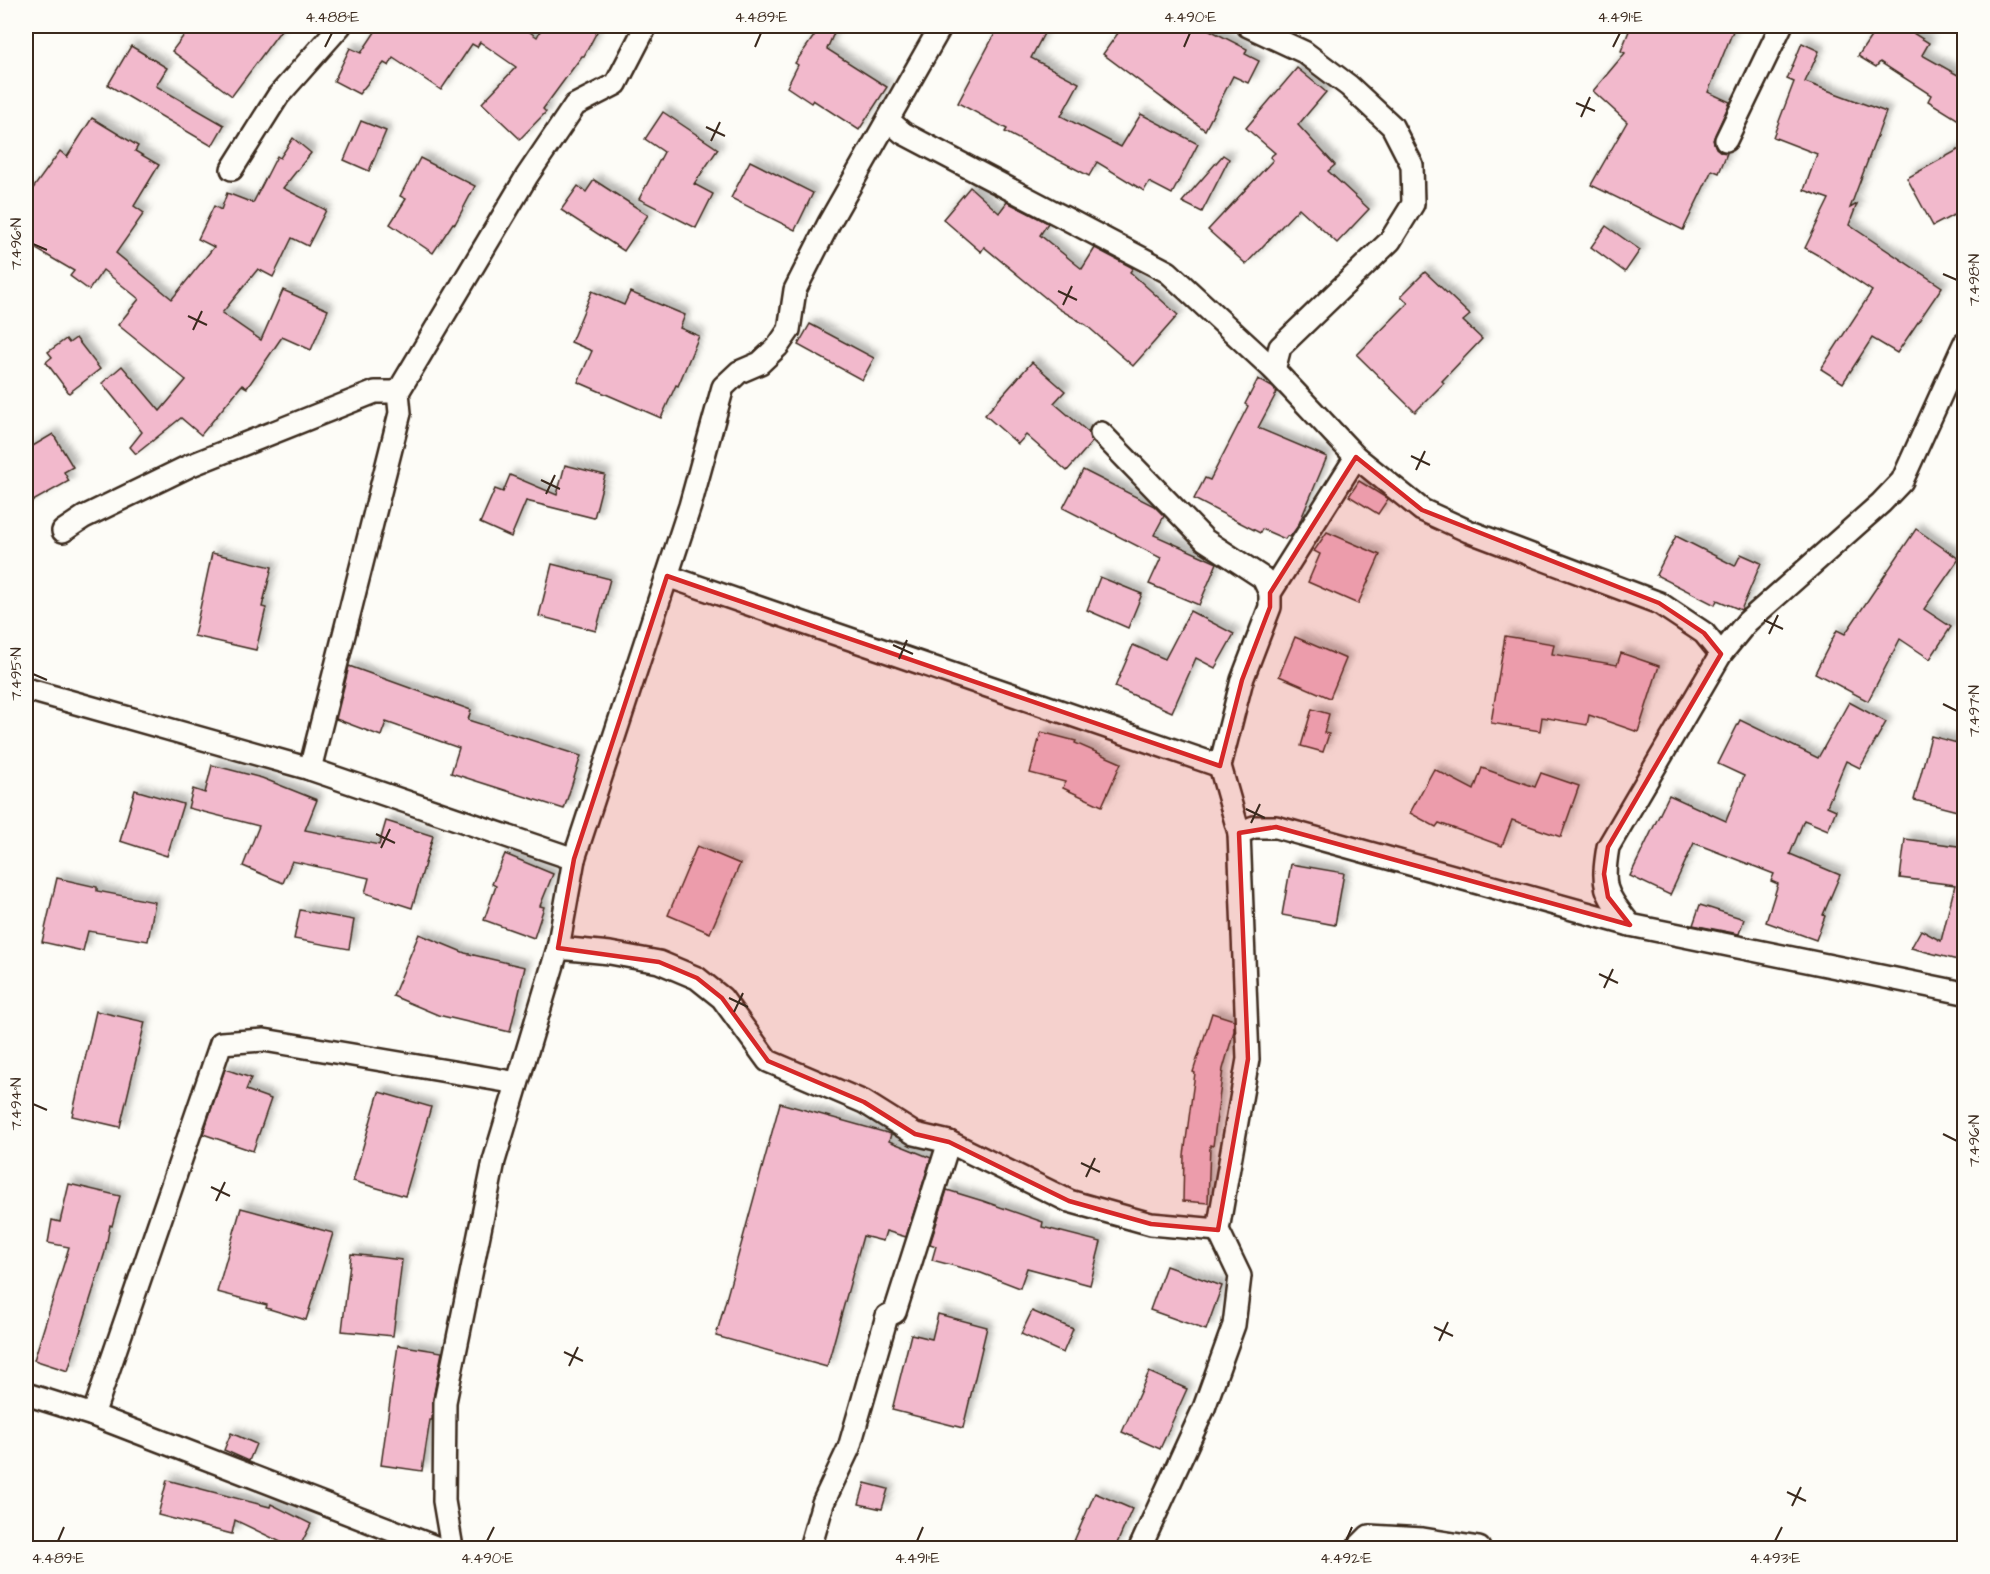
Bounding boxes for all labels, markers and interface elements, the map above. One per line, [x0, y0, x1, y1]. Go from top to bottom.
text: 4.488°E [305, 7, 359, 28]
text: 4.489°E [735, 7, 788, 28]
text: 4.490°E [1164, 7, 1216, 28]
text: 4.491°E [1597, 7, 1643, 28]
text: 7.496°N [6, 218, 27, 270]
text: 7.498°N [1964, 254, 1985, 306]
text: 7.495°N [6, 647, 27, 701]
text: 7.497°N [1964, 685, 1985, 737]
text: 7.494°N [6, 1078, 27, 1131]
text: 7.496°N [1964, 1115, 1985, 1167]
text: 4.489°E [32, 1548, 85, 1569]
text: 4.490°E [461, 1548, 513, 1569]
text: 4.491°E [894, 1548, 940, 1569]
text: 4.492°E [1320, 1548, 1372, 1569]
text: 4.493°E [1750, 1548, 1801, 1569]

